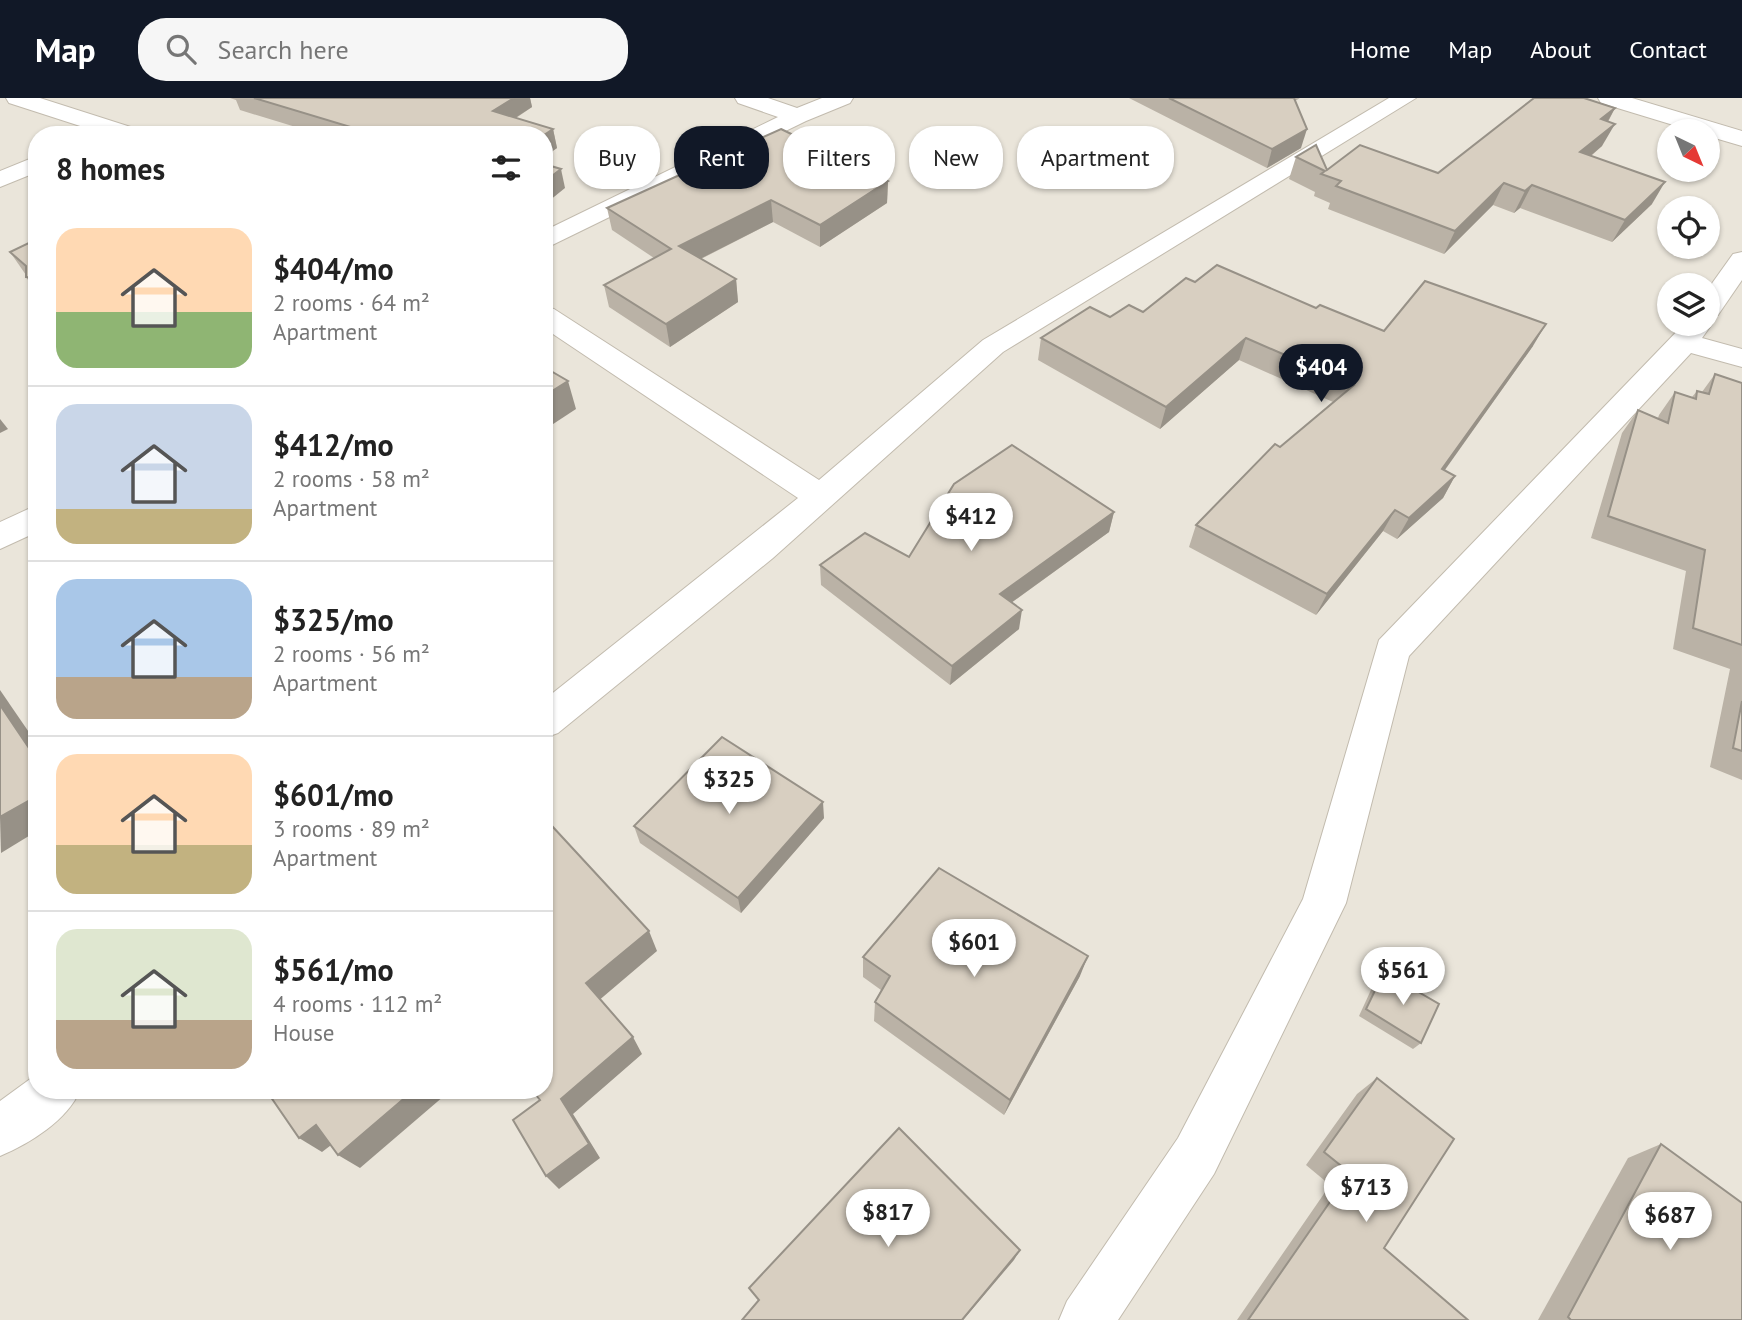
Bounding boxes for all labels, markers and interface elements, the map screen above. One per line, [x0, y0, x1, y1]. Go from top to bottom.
search box [138, 18, 628, 81]
text: Map [35, 28, 96, 71]
icon: search [162, 30, 200, 68]
text: Search here [218, 33, 349, 66]
text: Home [1350, 34, 1410, 65]
text: Map [1448, 34, 1492, 65]
text: About [1530, 34, 1591, 65]
text: Contact [1629, 34, 1707, 65]
north arrow [1657, 119, 1720, 182]
map controls [1657, 119, 1720, 336]
chip: Buy [574, 126, 660, 189]
chip: Rent [674, 126, 769, 189]
chip: Filters [783, 126, 895, 189]
chip: New [909, 126, 1003, 189]
chip: Apartment [1017, 126, 1174, 189]
text: 8 homes [56, 149, 165, 188]
icon: filters [487, 149, 525, 187]
button: locate [1657, 196, 1720, 259]
text: $404/mo [273, 249, 394, 288]
icon: home [112, 256, 196, 340]
button: layers [1657, 273, 1720, 336]
text: 2 rooms · 64 m² [273, 288, 430, 317]
text: Apartment [273, 317, 377, 346]
pin: $404 [1280, 344, 1362, 404]
text: $404 [1295, 352, 1347, 381]
text: $412/mo [273, 425, 394, 464]
icon: home [112, 432, 196, 516]
text: 2 rooms · 58 m² [273, 464, 430, 493]
text: Apartment [273, 493, 377, 522]
pin: $412 [930, 494, 1012, 553]
text: $412 [945, 501, 997, 530]
text: $325/mo [273, 600, 394, 639]
icon: home [112, 607, 196, 691]
text: 2 rooms · 56 m² [273, 639, 430, 668]
text: Apartment [273, 668, 377, 697]
pin: $325 [688, 756, 770, 816]
text: $325 [703, 764, 755, 793]
text: $601/mo [273, 775, 394, 814]
icon: home [112, 782, 196, 866]
text: 3 rooms · 89 m² [273, 814, 430, 843]
text: Apartment [273, 843, 377, 872]
pin: $601 [933, 920, 1015, 979]
text: $601 [948, 927, 1000, 956]
pin: $561 [1362, 948, 1444, 1007]
text: $561/mo [273, 950, 394, 989]
text: $561 [1377, 955, 1429, 984]
icon: home [112, 957, 196, 1041]
text: 4 rooms · 112 m² [273, 989, 442, 1018]
text: House [273, 1018, 335, 1047]
pin: $713 [1325, 1164, 1407, 1224]
text: $713 [1340, 1172, 1392, 1201]
pin: $817 [847, 1190, 929, 1249]
pin: $687 [1629, 1192, 1711, 1252]
text: $817 [862, 1197, 914, 1226]
text: $687 [1644, 1200, 1696, 1229]

